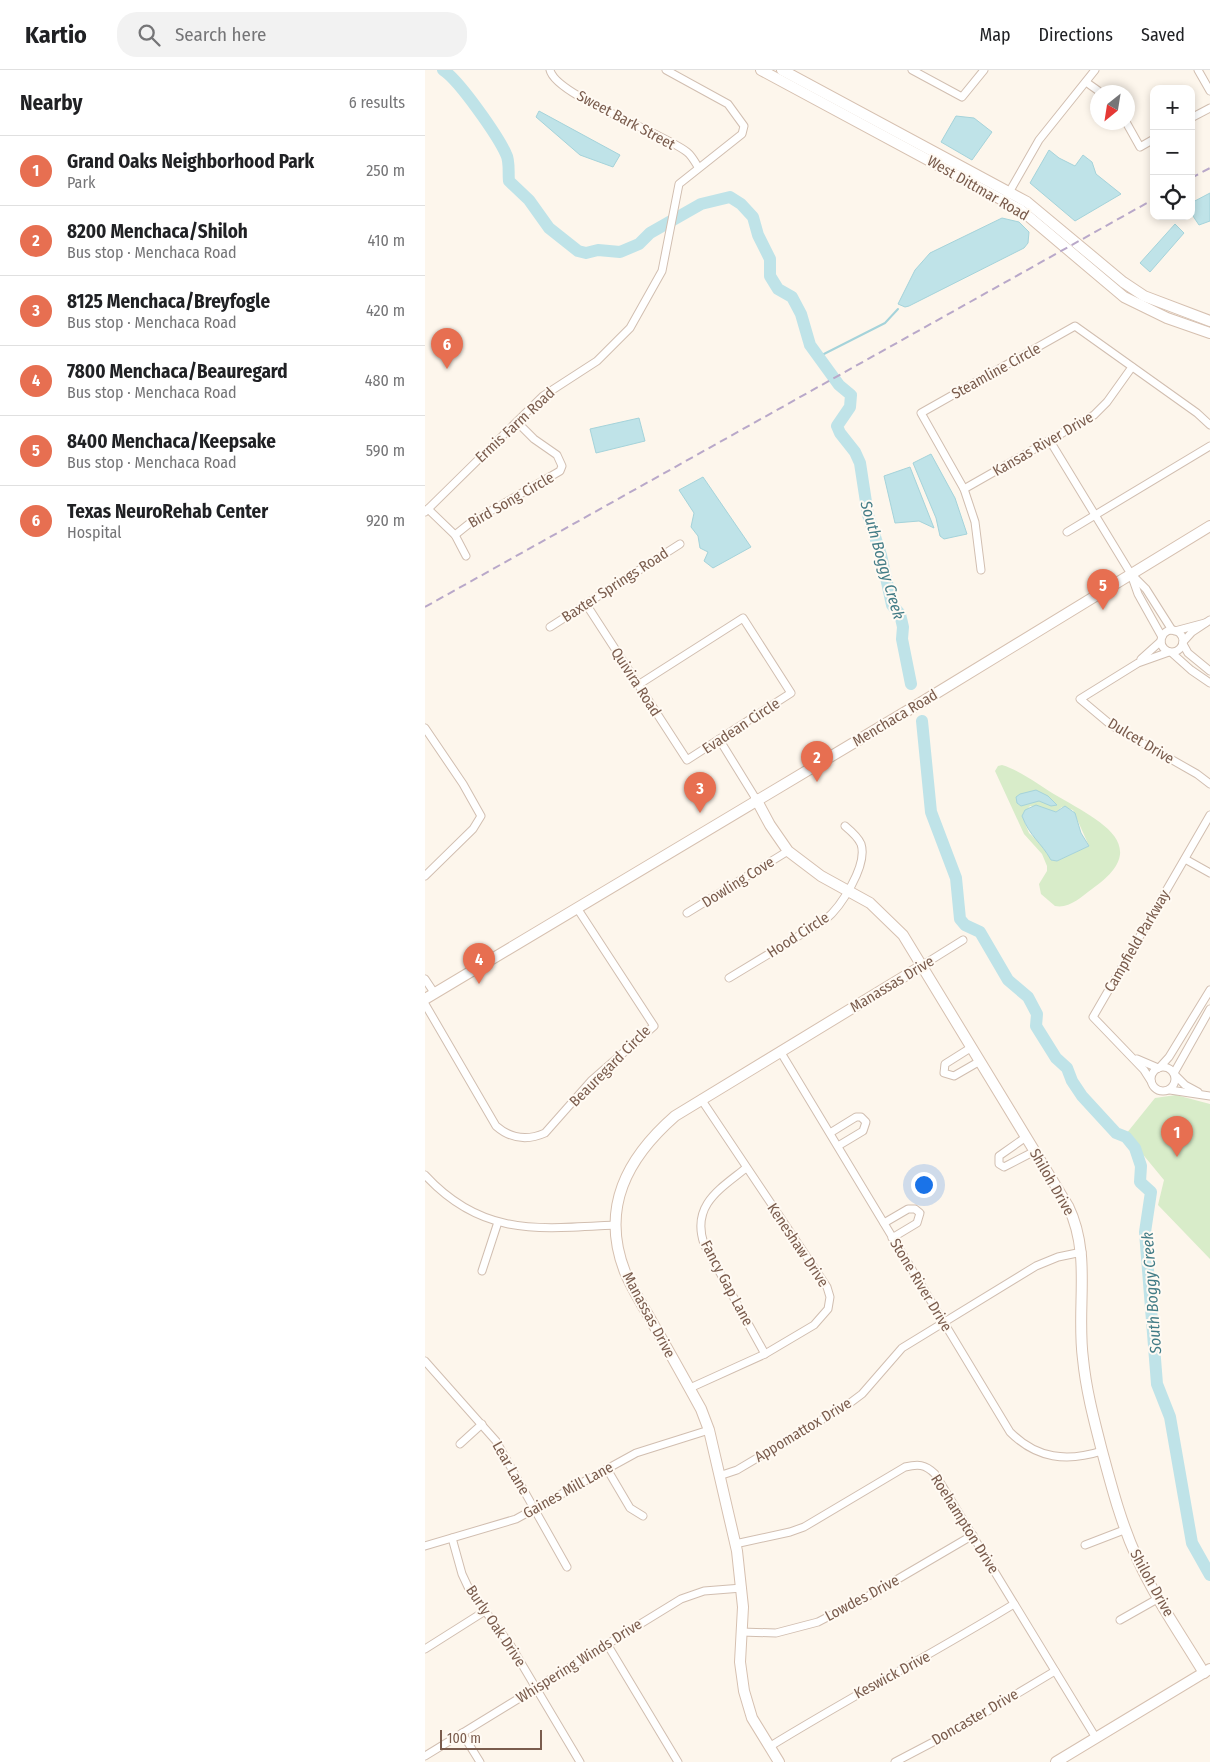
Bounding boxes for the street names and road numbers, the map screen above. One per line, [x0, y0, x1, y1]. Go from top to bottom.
street label: Sweet Bark Street [574, 87, 678, 154]
street label: West Dittmar Road [924, 152, 1032, 224]
street label: Steamline Circle [948, 339, 1044, 403]
street label: Ermis Farm Road [472, 384, 558, 466]
street label: Kansas River Drive [990, 408, 1096, 480]
street label: Bird Song Circle [465, 468, 557, 532]
street label: Baxter Springs Road [558, 544, 672, 626]
street label: Quivira Road [607, 644, 665, 720]
street label: Menchaca Road [849, 686, 941, 750]
street label: Evadean Circle [699, 694, 783, 758]
street label: Dulcet Drive [1105, 714, 1177, 768]
street label: Dowling Cove [699, 853, 777, 911]
street label: Campfield Parkway [1100, 886, 1174, 995]
street label: Hood Circle [764, 908, 832, 962]
street label: Manassas Drive [847, 952, 937, 1016]
street label: Beauregard Circle [566, 1022, 654, 1110]
street label: Shiloh Drive [1026, 1145, 1078, 1219]
street label: Keneshaw Drive [763, 1200, 833, 1290]
street label: Stone River Drive [886, 1235, 956, 1335]
street label: Fancy Gap Lane [697, 1237, 757, 1329]
street label: Manassas Drive [619, 1269, 679, 1361]
street label: Appomattox Drive [751, 1394, 855, 1466]
street label: Lear Lane [488, 1438, 534, 1498]
street label: Gaines Mill Lane [520, 1458, 616, 1522]
street label: Roehampton Drive [927, 1471, 1003, 1577]
street label: Shiloh Drive [1126, 1546, 1178, 1620]
street label: Lowdes Drive [822, 1571, 902, 1625]
street label: Burly Oak Drive [462, 1582, 530, 1670]
street label: Whispering Winds Drive [513, 1615, 645, 1707]
street label: Keswick Drive [851, 1647, 933, 1703]
street label: Doncaster Drive [928, 1685, 1022, 1749]

